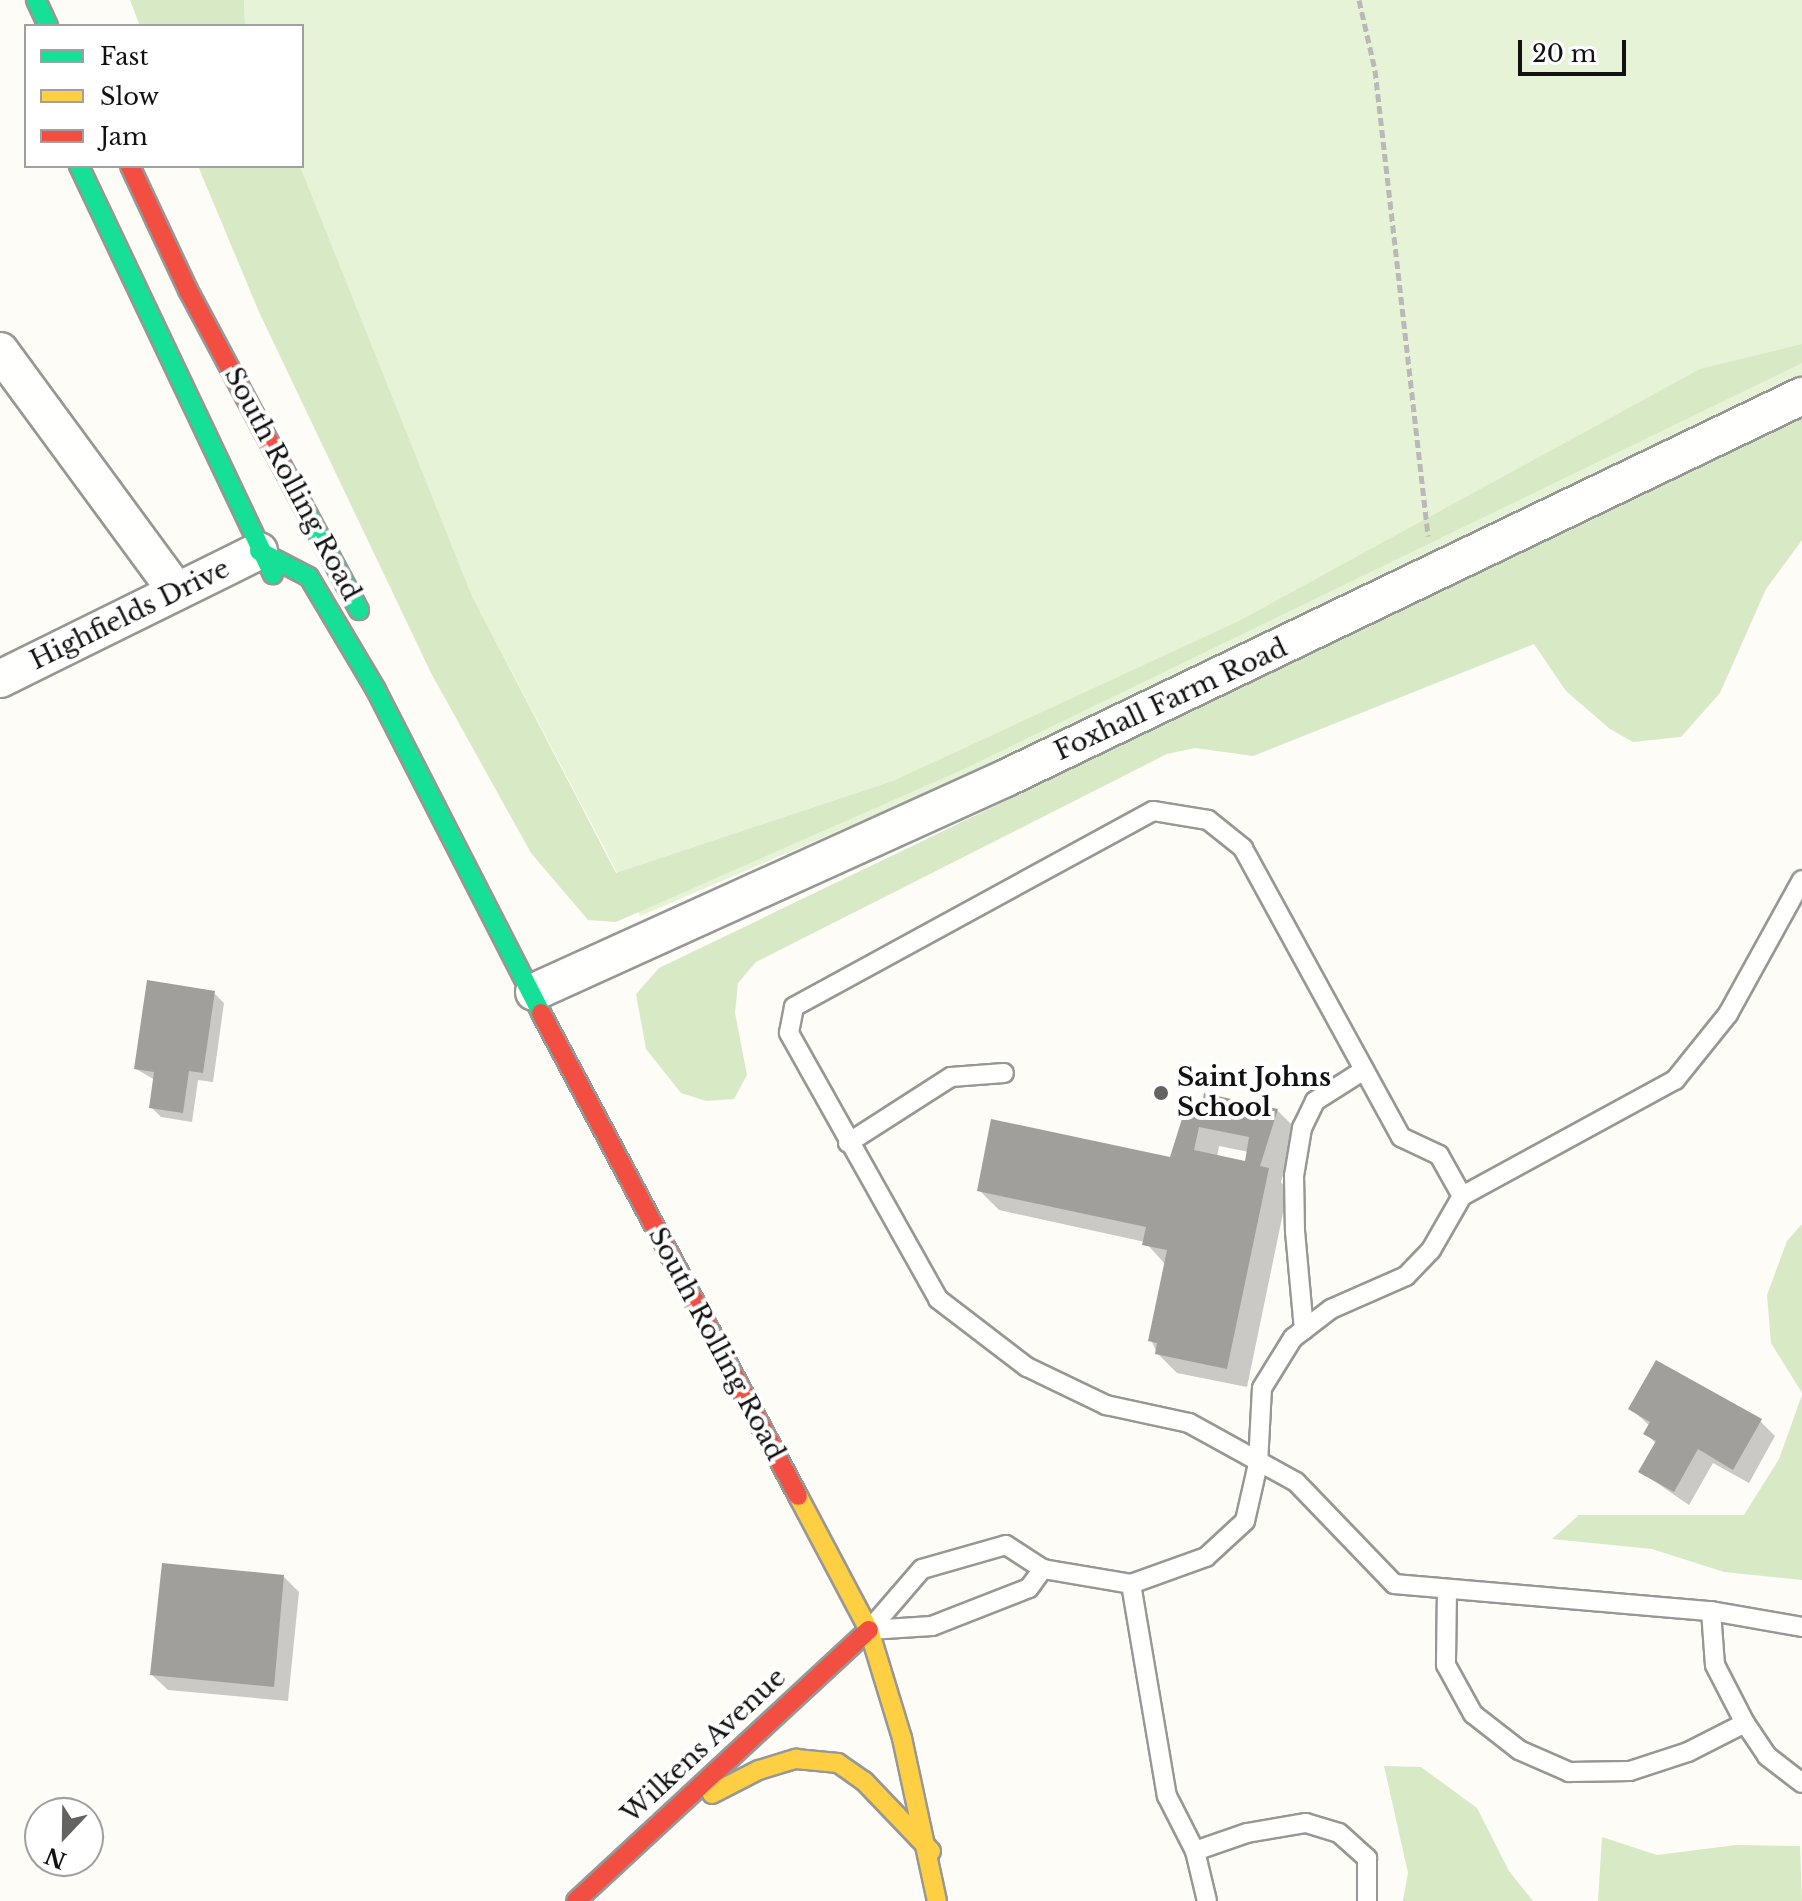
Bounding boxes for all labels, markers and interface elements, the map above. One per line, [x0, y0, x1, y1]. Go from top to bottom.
legend [24, 24, 304, 168]
scale bar [1522, 24, 1630, 74]
text: 20 m [1532, 39, 1597, 68]
text: Fast [100, 42, 148, 71]
text: Slow [100, 82, 159, 111]
text: Jam [100, 122, 148, 151]
street label: South Rolling Road [217, 362, 367, 606]
street label: Highfields Drive [25, 553, 235, 677]
street label: Foxhall Farm Road [1050, 632, 1292, 768]
place label: Saint Johns School [1177, 1062, 1331, 1124]
marker: Saint Johns School [1152, 1084, 1170, 1102]
street label: South Rolling Road [641, 1222, 791, 1466]
street label: Wilkens Avenue [615, 1662, 793, 1830]
north arrow [24, 1797, 104, 1877]
text: N [41, 1841, 70, 1874]

